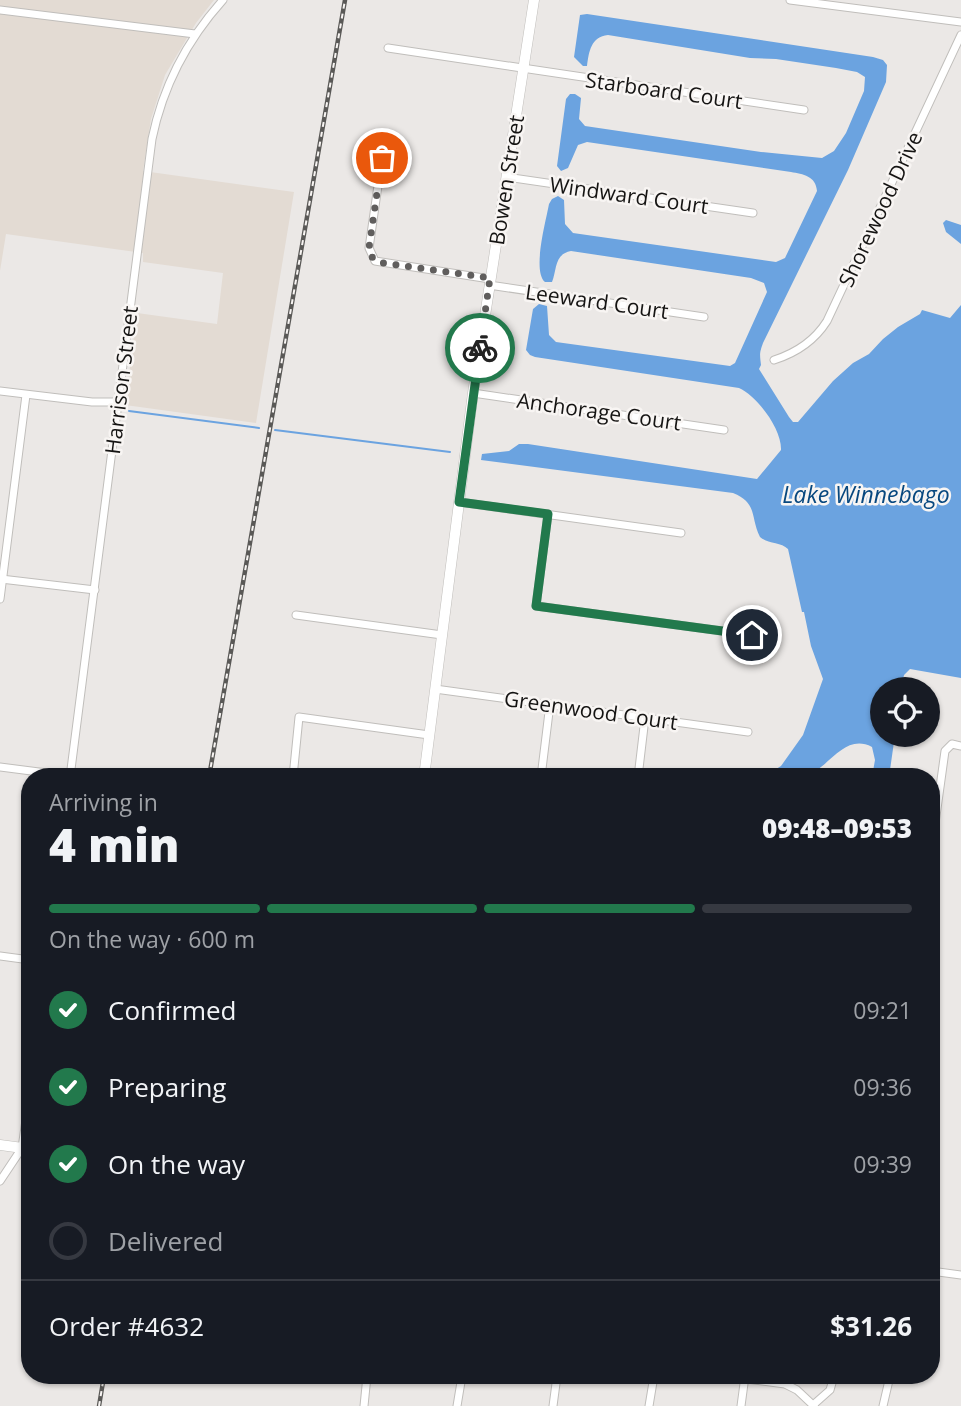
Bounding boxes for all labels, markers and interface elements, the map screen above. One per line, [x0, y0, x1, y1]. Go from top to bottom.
street label: Starboard Court [584, 65, 744, 115]
street label: Bowen Street [482, 113, 530, 247]
street label: Shorewood Drive [832, 127, 928, 291]
pin [352, 128, 412, 188]
icon: bag [363, 139, 401, 177]
street label: Windward Court [548, 170, 710, 220]
street label: Leeward Court [524, 277, 670, 325]
street label: Harrison Street [98, 304, 144, 456]
courier [445, 313, 515, 383]
icon: bike [461, 329, 499, 367]
street label: Anchorage Court [515, 386, 683, 436]
water label: Lake Winnebago [782, 478, 950, 510]
pin [722, 605, 782, 665]
icon: home [733, 616, 771, 654]
map controls [870, 677, 940, 747]
button: locate [870, 677, 940, 747]
street label: Greenwood Court [502, 684, 680, 736]
text: Arriving in [49, 786, 158, 818]
text: 09:48–09:53 [762, 810, 912, 846]
text: 4 min [49, 813, 180, 875]
text: On the way · 600 m [49, 923, 255, 955]
icon: check [49, 991, 87, 1029]
text: Confirmed [108, 992, 236, 1028]
text: 09:21 [853, 994, 912, 1026]
icon: check [49, 1068, 87, 1106]
text: Preparing [108, 1069, 226, 1105]
text: 09:36 [853, 1071, 912, 1103]
icon: check [49, 1145, 87, 1183]
text: On the way [108, 1146, 245, 1182]
text: 09:39 [853, 1148, 912, 1180]
text: Delivered [108, 1223, 223, 1259]
text: Order #4632 [49, 1308, 204, 1344]
text: $31.26 [830, 1308, 912, 1344]

